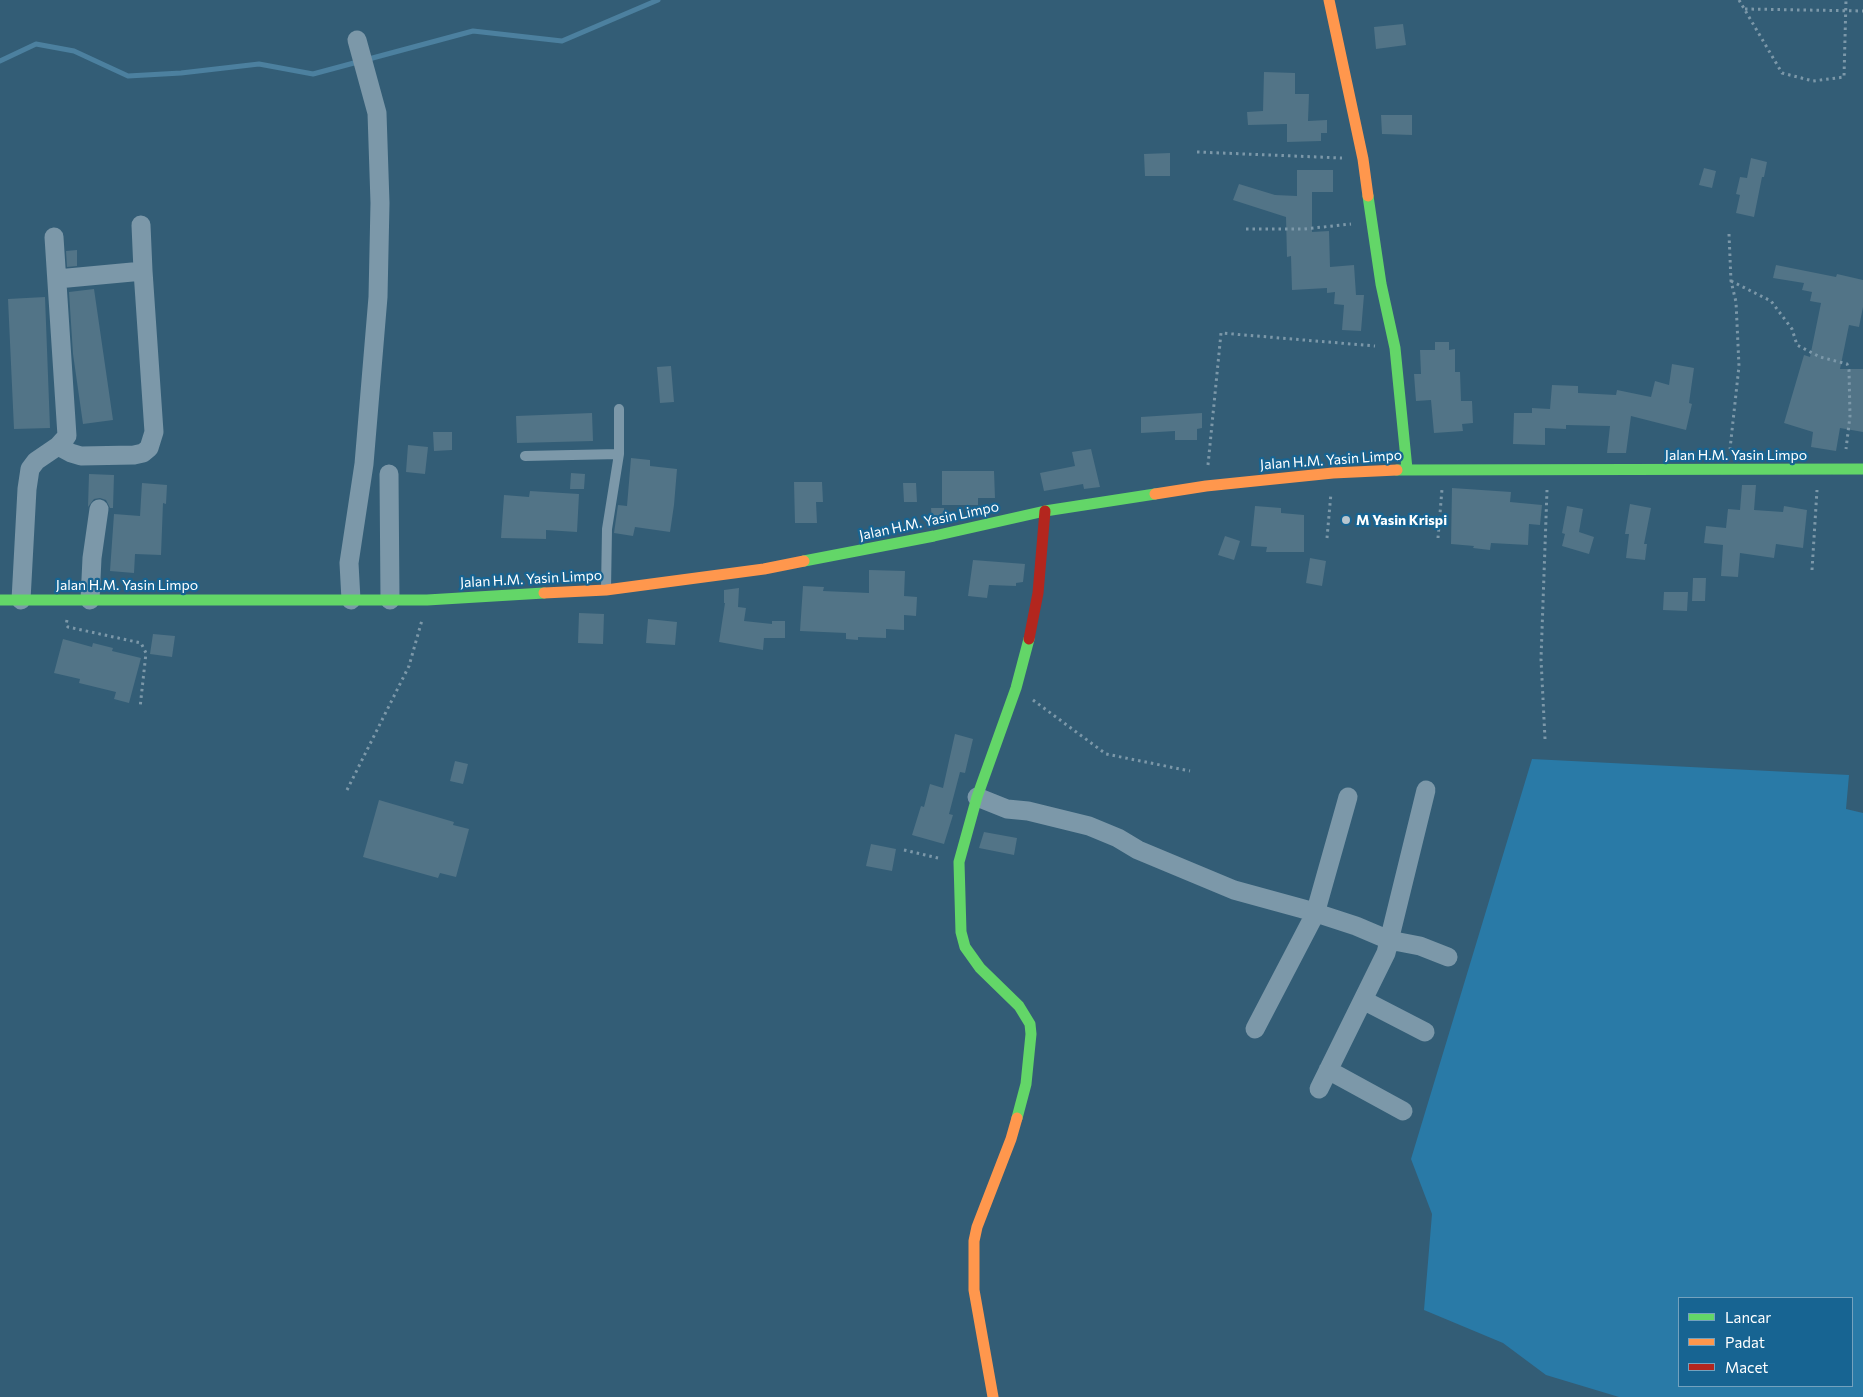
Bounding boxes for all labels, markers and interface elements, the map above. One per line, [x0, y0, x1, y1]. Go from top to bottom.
street label: Jalan H.M. Yasin Limpo [1259, 447, 1403, 473]
street label: Jalan H.M. Yasin Limpo [1665, 447, 1807, 463]
street label: Jalan H.M. Yasin Limpo [858, 498, 1000, 544]
place label: M Yasin Krispi [1356, 512, 1447, 528]
marker: M Yasin Krispi [1340, 514, 1352, 526]
street label: Jalan H.M. Yasin Limpo [459, 567, 603, 591]
street label: Jalan H.M. Yasin Limpo [56, 577, 198, 593]
legend [1678, 1297, 1853, 1387]
text: Lancar [1725, 1308, 1771, 1326]
text: Padat [1725, 1333, 1765, 1351]
text: Macet [1725, 1358, 1768, 1376]

